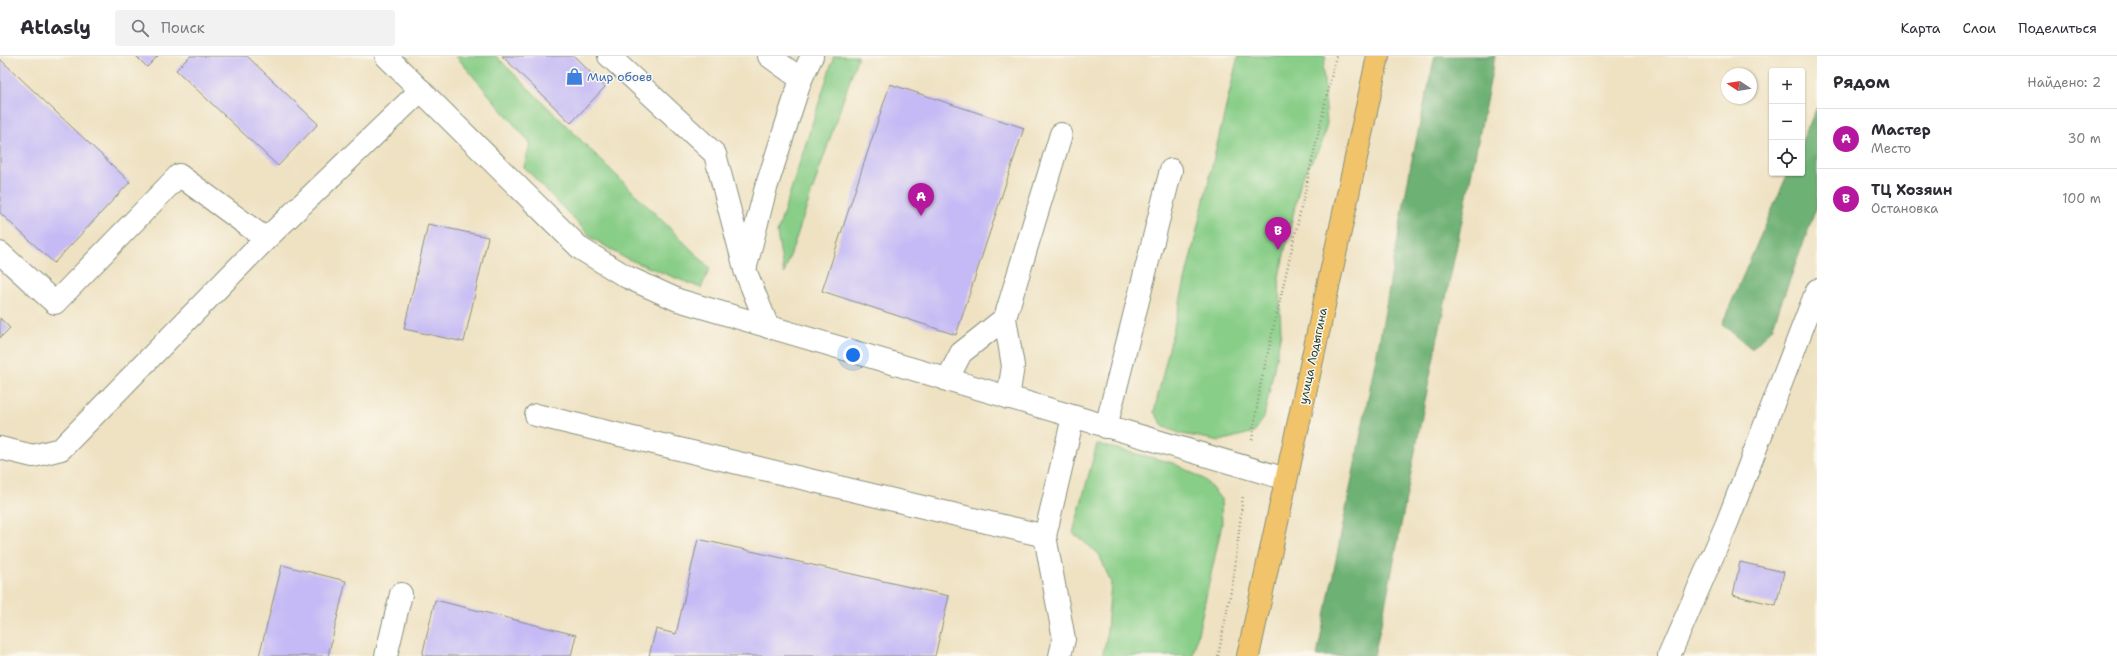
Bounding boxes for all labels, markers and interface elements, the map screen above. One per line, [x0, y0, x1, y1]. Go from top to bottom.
search box [115, 10, 395, 46]
text: Atlasly [20, 15, 91, 40]
icon: search [129, 17, 151, 39]
text: Поиск [161, 18, 205, 38]
text: Карта [1900, 19, 1941, 37]
text: Слои [1963, 19, 1996, 37]
text: Поделиться [2018, 19, 2097, 37]
shop icon: Мир обоев [564, 67, 584, 87]
north arrow [1721, 68, 1757, 104]
map controls [1769, 68, 1805, 176]
button: + [1769, 68, 1805, 104]
place label: Мир обоев [587, 69, 652, 85]
text: Рядом [1833, 71, 1890, 93]
text: Найдено: 2 [2027, 74, 2101, 91]
button: − [1769, 104, 1805, 140]
text: Мастер [1871, 120, 1931, 140]
text: A [1841, 130, 1851, 147]
text: 30 m [2067, 130, 2101, 147]
button: locate [1769, 140, 1805, 176]
text: Место [1871, 140, 1911, 157]
text: ТЦ Хозяин [1871, 180, 1952, 200]
pin: A [908, 183, 934, 216]
text: B [1842, 190, 1850, 207]
text: 100 m [2062, 190, 2101, 207]
text: Остановка [1871, 200, 1938, 217]
pin: B [1265, 217, 1291, 250]
street label: улица Лодыгина [1295, 306, 1331, 406]
your location [843, 345, 863, 365]

